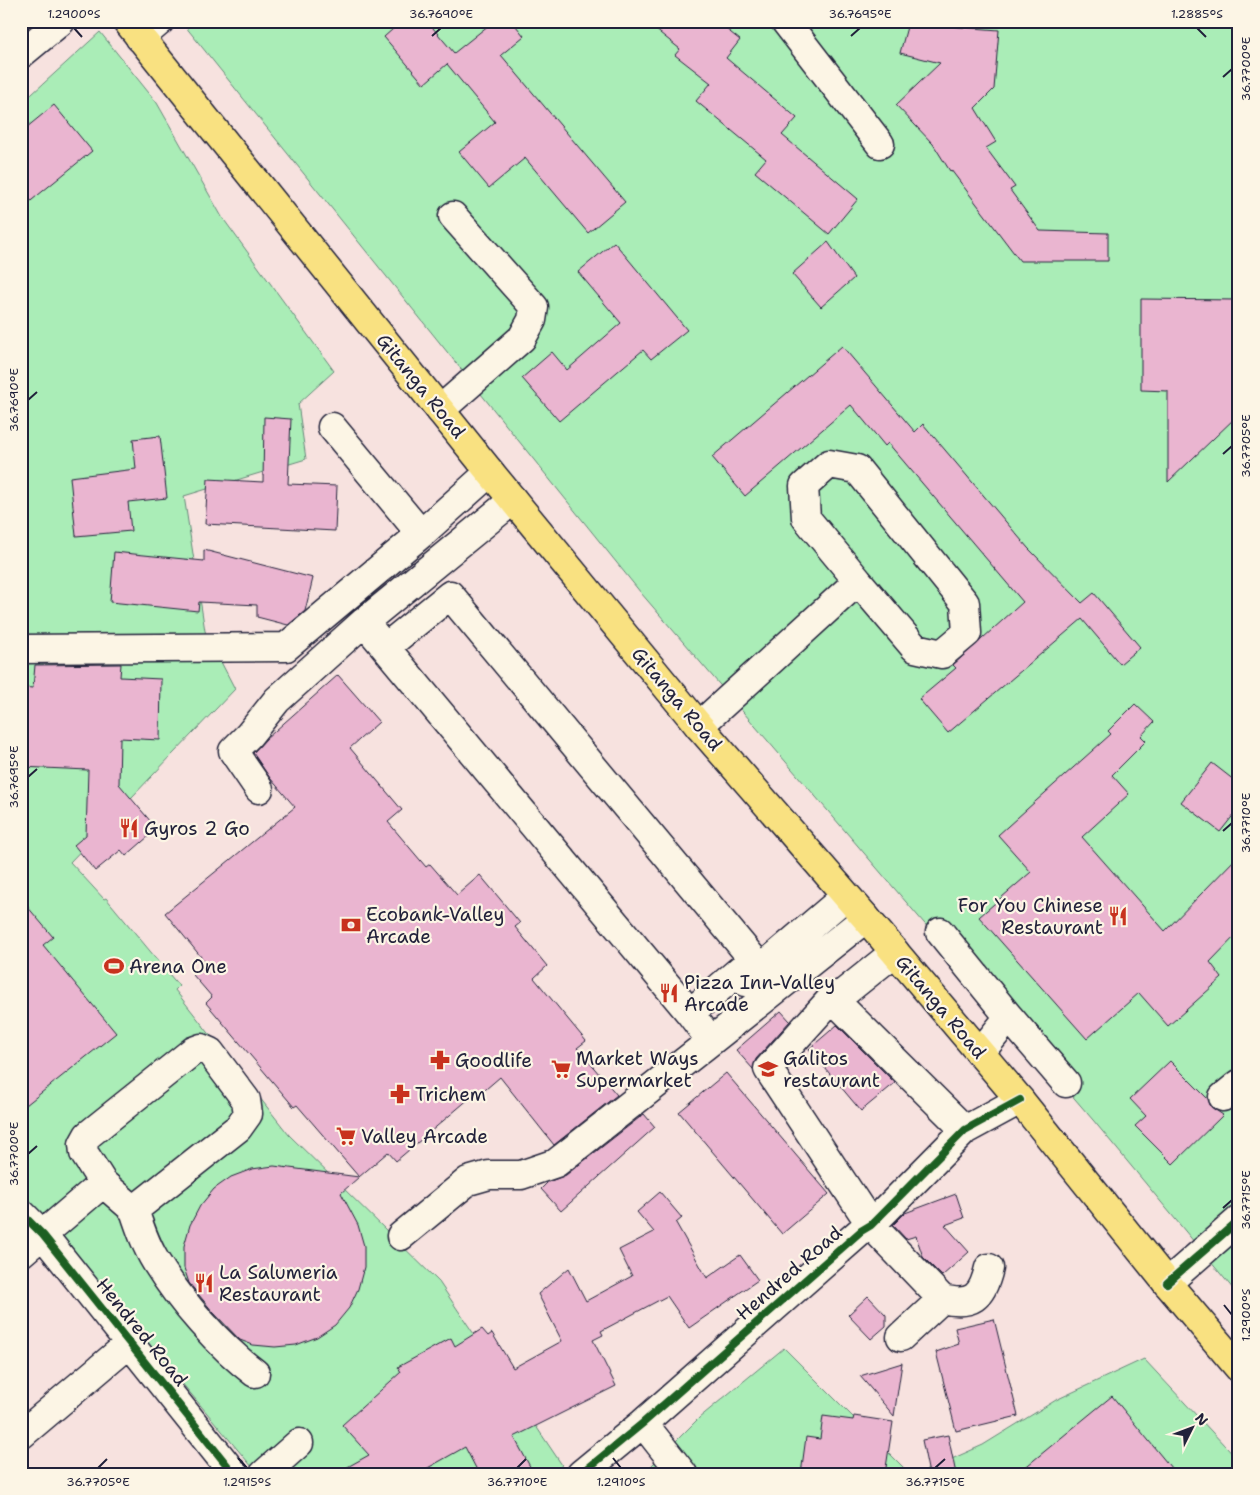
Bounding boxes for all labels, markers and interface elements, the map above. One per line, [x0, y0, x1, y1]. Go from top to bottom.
text: 1.2900°S [48, 6, 101, 22]
text: 36.7690°E [409, 6, 473, 22]
text: 36.7695°E [829, 6, 891, 22]
text: 1.2885°S [1171, 6, 1223, 22]
text: 36.7700°E [1238, 37, 1254, 101]
street label: Gitanga Road [371, 328, 471, 444]
text: 36.7690°E [6, 368, 22, 432]
text: 36.7705°E [1238, 414, 1254, 478]
street label: Gitanga Road [626, 642, 728, 756]
text: 36.7695°E [6, 746, 22, 808]
text: 36.7710°E [1238, 793, 1254, 853]
place label: Gyros 2 Go [144, 816, 250, 841]
restaurant icon: Gyros 2 Go [118, 817, 140, 839]
place label: For You Chinese Restaurant [958, 893, 1103, 940]
place label: Ecobank-Valley Arcade [366, 902, 504, 949]
restaurant icon: For You Chinese Restaurant [1107, 905, 1129, 927]
bank icon: Ecobank-Valley Arcade [340, 914, 362, 936]
street label: Gitanga Road [890, 950, 992, 1064]
place label: Arena One [129, 954, 227, 979]
sports icon: Arena One [103, 955, 125, 977]
place label: Pizza Inn-Valley Arcade [684, 970, 835, 1017]
restaurant icon: Pizza Inn-Valley Arcade [658, 982, 680, 1004]
place label: Market Ways Supermarket [576, 1046, 699, 1093]
place label: Galitos restaurant [783, 1046, 880, 1093]
place label: Goodlife [455, 1048, 532, 1073]
pharmacy icon: Goodlife [429, 1049, 451, 1071]
supermarket icon: Market Ways Supermarket [550, 1058, 572, 1080]
school or university icon: Galitos restaurant [757, 1058, 779, 1080]
place label: Trichem [415, 1082, 486, 1107]
pharmacy icon: Trichem [389, 1083, 411, 1105]
text: 36.7700°E [6, 1122, 22, 1186]
place label: Valley Arcade [361, 1124, 488, 1149]
supermarket icon: Valley Arcade [335, 1125, 357, 1147]
text: 36.7715°E [1238, 1170, 1254, 1230]
street label: Hendred Road [731, 1220, 847, 1326]
place label: La Salumeria Restaurant [219, 1260, 338, 1307]
restaurant icon: La Salumeria Restaurant [193, 1272, 215, 1294]
street label: Hendred Road [91, 1273, 193, 1391]
text: 1.2900°S [1238, 1288, 1254, 1341]
north arrow [1168, 1402, 1218, 1452]
text: N [1191, 1409, 1212, 1429]
text: 36.7705°E [66, 1474, 130, 1490]
text: 1.2915°S [223, 1474, 271, 1490]
text: 36.7710°E [487, 1474, 547, 1490]
text: 1.2910°S [596, 1474, 646, 1490]
text: 36.7715°E [905, 1474, 965, 1490]

